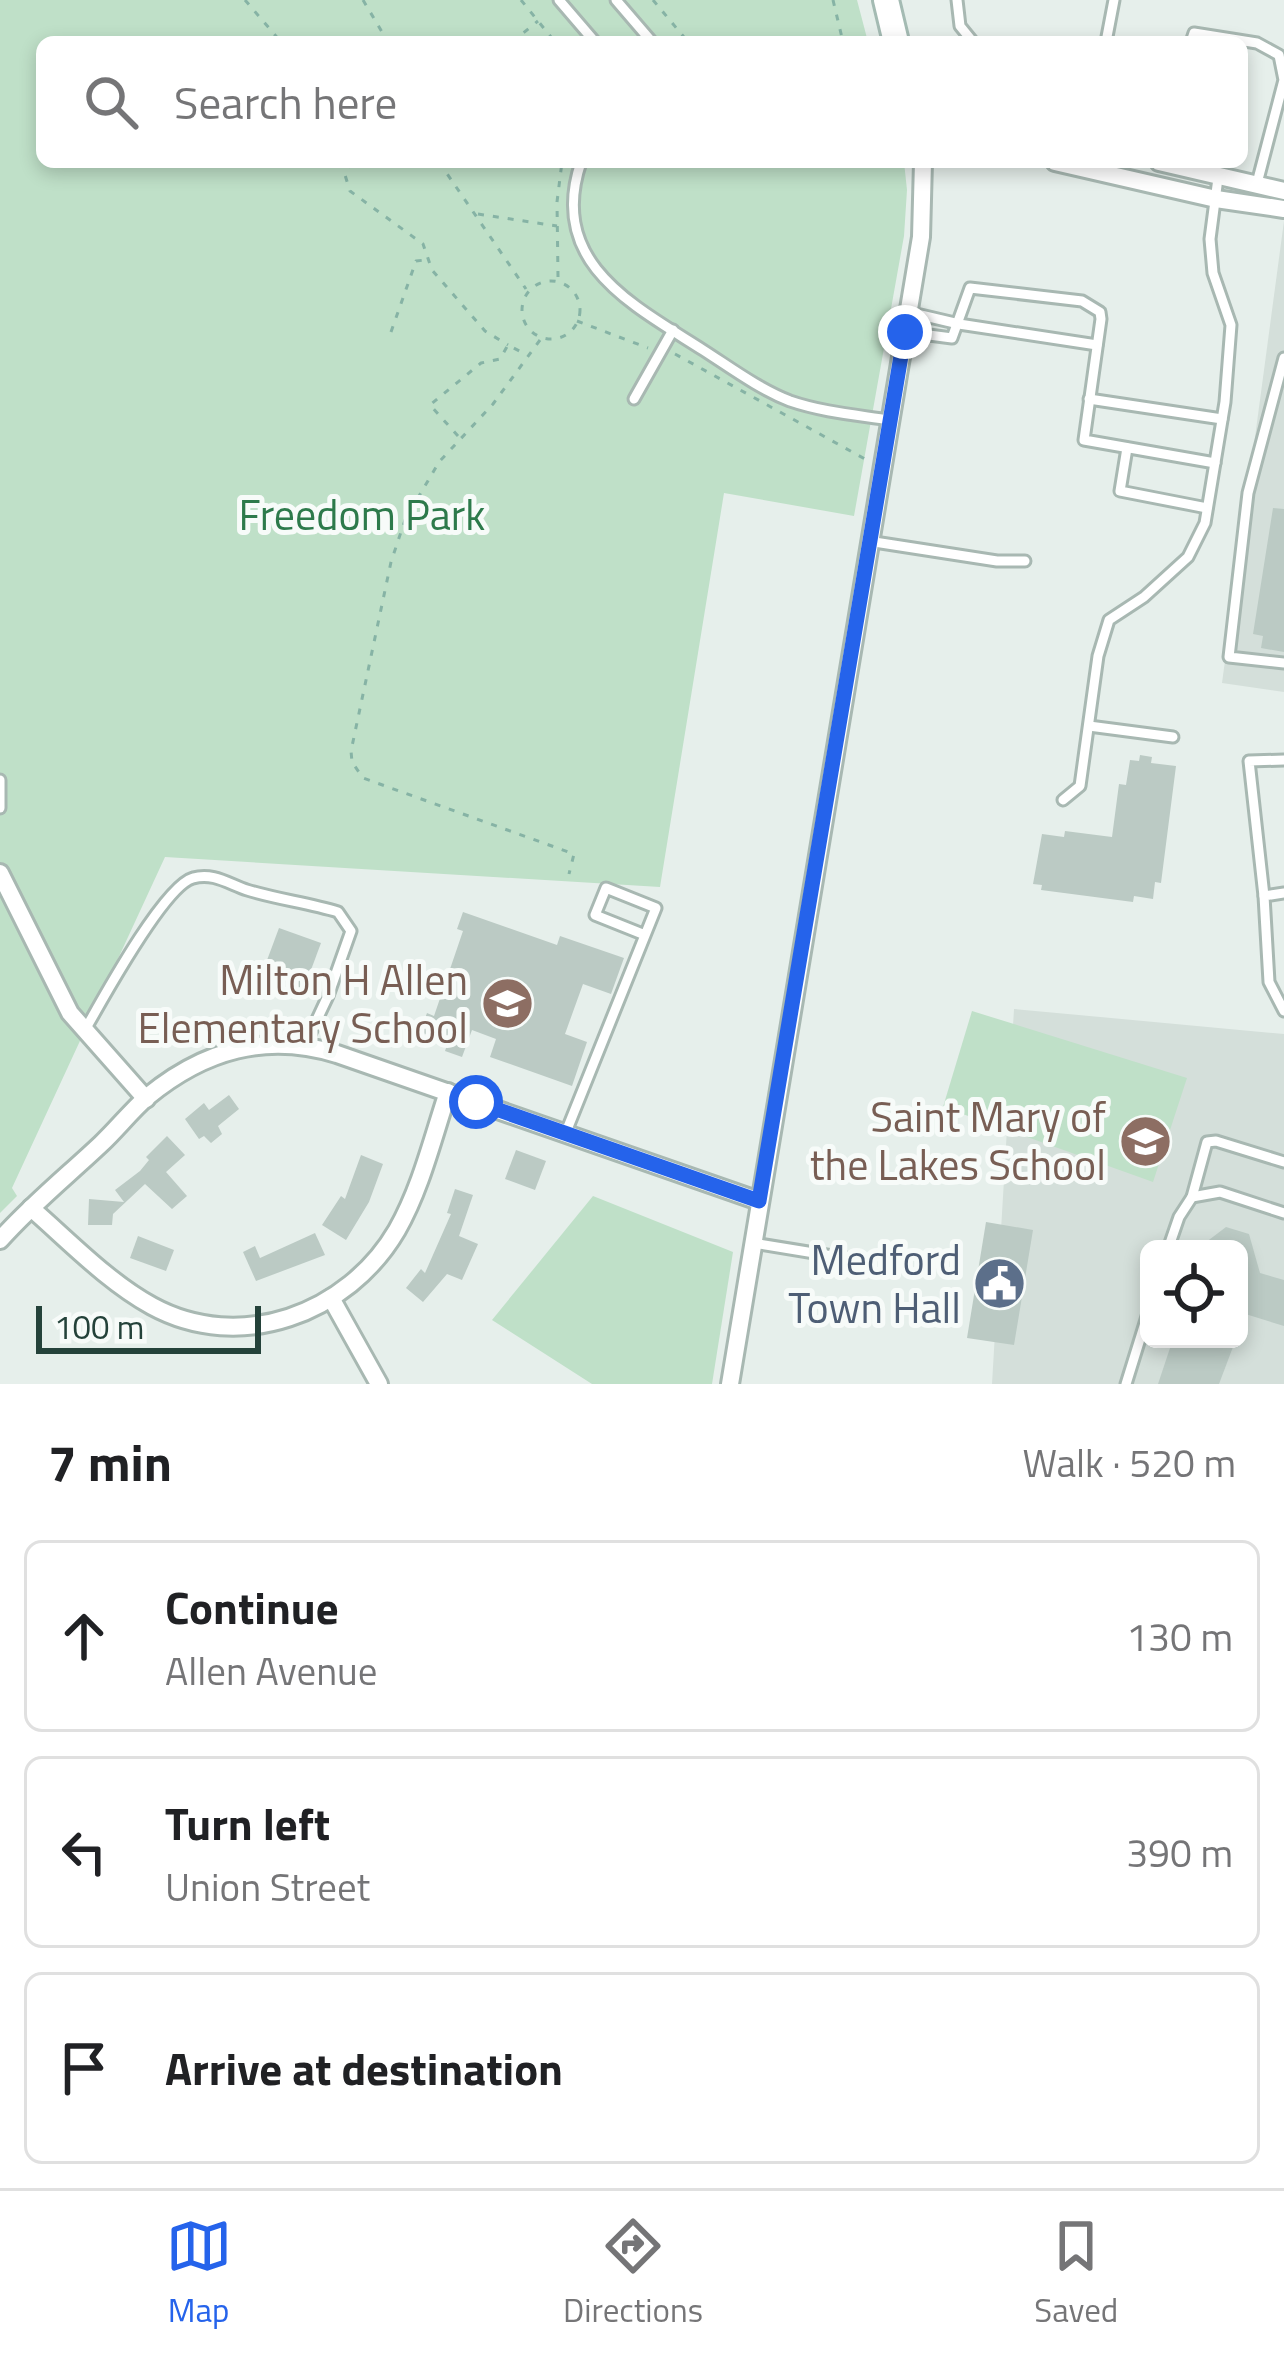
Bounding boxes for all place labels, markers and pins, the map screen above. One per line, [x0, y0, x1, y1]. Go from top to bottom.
place label: Milton H Allen Elementary School [138, 947, 468, 1059]
school or university icon: Milton H Allen Elementary School [479, 976, 535, 1032]
place label: Saint Mary of the Lakes School [810, 1084, 1106, 1196]
school or university icon: Saint Mary of the Lakes School [1117, 1113, 1173, 1169]
place label: Medford Town Hall [788, 1227, 961, 1339]
public building icon: Medford Town Hall [972, 1256, 1028, 1312]

